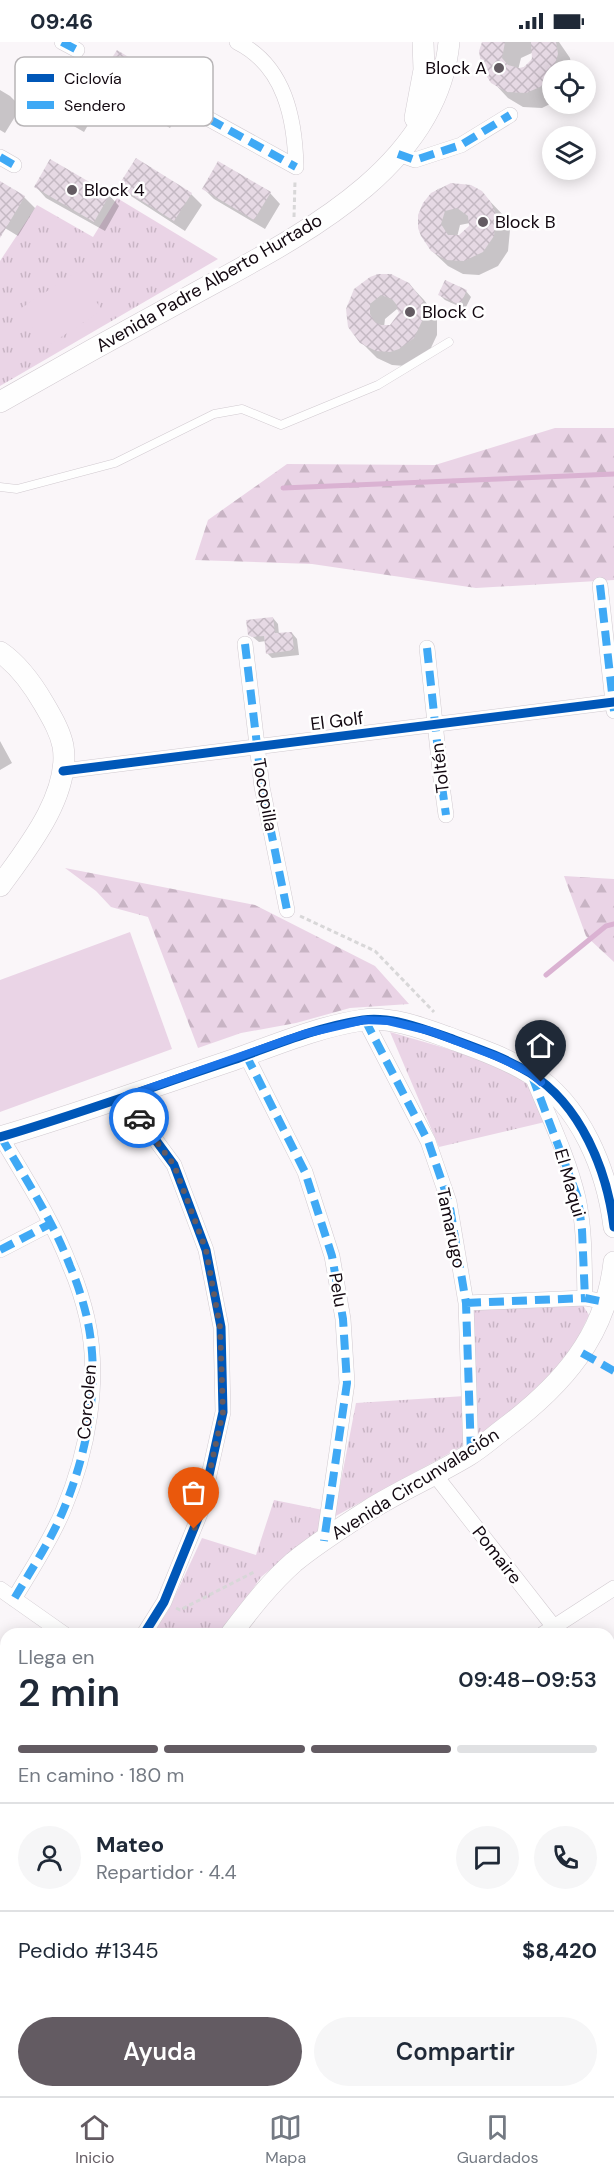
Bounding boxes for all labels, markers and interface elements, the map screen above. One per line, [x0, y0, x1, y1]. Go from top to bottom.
text: 09:46 [30, 7, 93, 36]
place label: Block A [425, 56, 487, 80]
legend [15, 57, 213, 126]
map controls [542, 60, 596, 180]
button: locate [542, 60, 596, 114]
marker: Block A [492, 61, 506, 75]
text: Ciclovía [64, 68, 122, 89]
text: Sendero [64, 95, 126, 116]
button: layers [542, 126, 596, 180]
place label: Block 4 [84, 178, 145, 202]
marker: Block 4 [65, 183, 79, 197]
street label: Avenida Padre Alberto Hurtado [91, 208, 327, 358]
place label: Block B [495, 210, 556, 234]
marker: Block B [476, 215, 490, 229]
place label: Block C [422, 300, 485, 324]
marker: Block C [403, 305, 417, 319]
street label: El Golf [309, 706, 365, 736]
street label: Toltén [425, 741, 455, 795]
street label: Tocopilla [247, 757, 283, 833]
pin [515, 1020, 566, 1082]
icon: home [524, 1029, 557, 1062]
courier [109, 1088, 169, 1148]
icon: car [123, 1102, 156, 1135]
street label: El Maqui [549, 1146, 591, 1220]
street label: Tamarugo [431, 1186, 471, 1270]
street label: Pelu [323, 1271, 353, 1309]
street label: Corcolen [72, 1363, 102, 1441]
street label: Avenida Circunvalación [327, 1423, 503, 1545]
pin [168, 1467, 219, 1529]
icon: bag [177, 1476, 210, 1509]
street label: Pomaire [467, 1521, 527, 1589]
text: Llega en [18, 1644, 95, 1670]
text: 09:48–09:53 [458, 1665, 597, 1694]
text: 2 min [18, 1667, 120, 1718]
text: En camino · 180 m [18, 1762, 184, 1788]
button: person [18, 1826, 81, 1889]
button: chat [456, 1826, 519, 1889]
button: phone [534, 1826, 597, 1889]
text: Mateo [96, 1830, 164, 1859]
text: Repartidor · 4.4 [96, 1859, 237, 1885]
text: Pedido #1345 [18, 1936, 159, 1965]
text: $8,420 [522, 1936, 597, 1965]
button: Ayuda [18, 2017, 302, 2086]
button: Compartir [314, 2017, 597, 2086]
tab: Inicio [75, 2111, 115, 2168]
tab: Mapa [265, 2111, 306, 2168]
tab: Guardados [457, 2111, 539, 2168]

